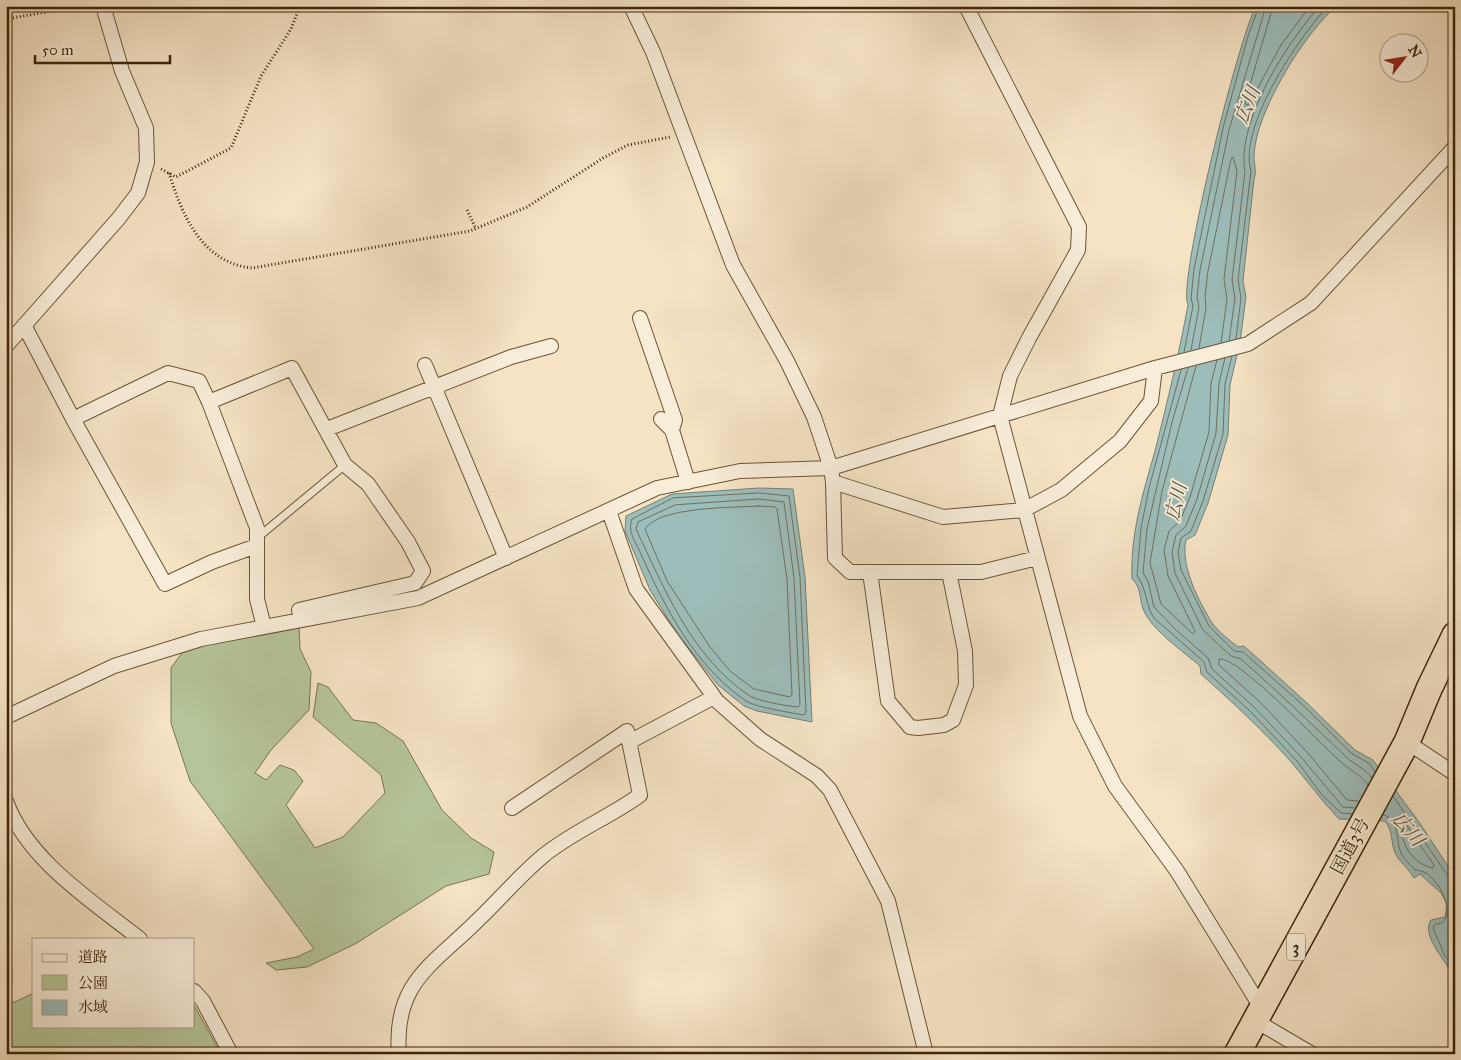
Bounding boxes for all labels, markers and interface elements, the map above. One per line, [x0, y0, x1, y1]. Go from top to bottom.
scale bar [35, 32, 170, 64]
north arrow [1378, 32, 1428, 82]
text: 50 m [42, 41, 74, 59]
text: N [1404, 42, 1425, 61]
water label: 広川 [1229, 81, 1266, 127]
water label: 広川 [1161, 479, 1192, 523]
water label: 広川 [1387, 807, 1430, 852]
street label: 国道3号 [1326, 814, 1374, 878]
road number: 3 [1287, 934, 1305, 960]
legend [32, 938, 195, 1028]
text: 道路 [78, 948, 108, 966]
text: 公園 [78, 974, 108, 992]
text: 水域 [78, 998, 108, 1016]

